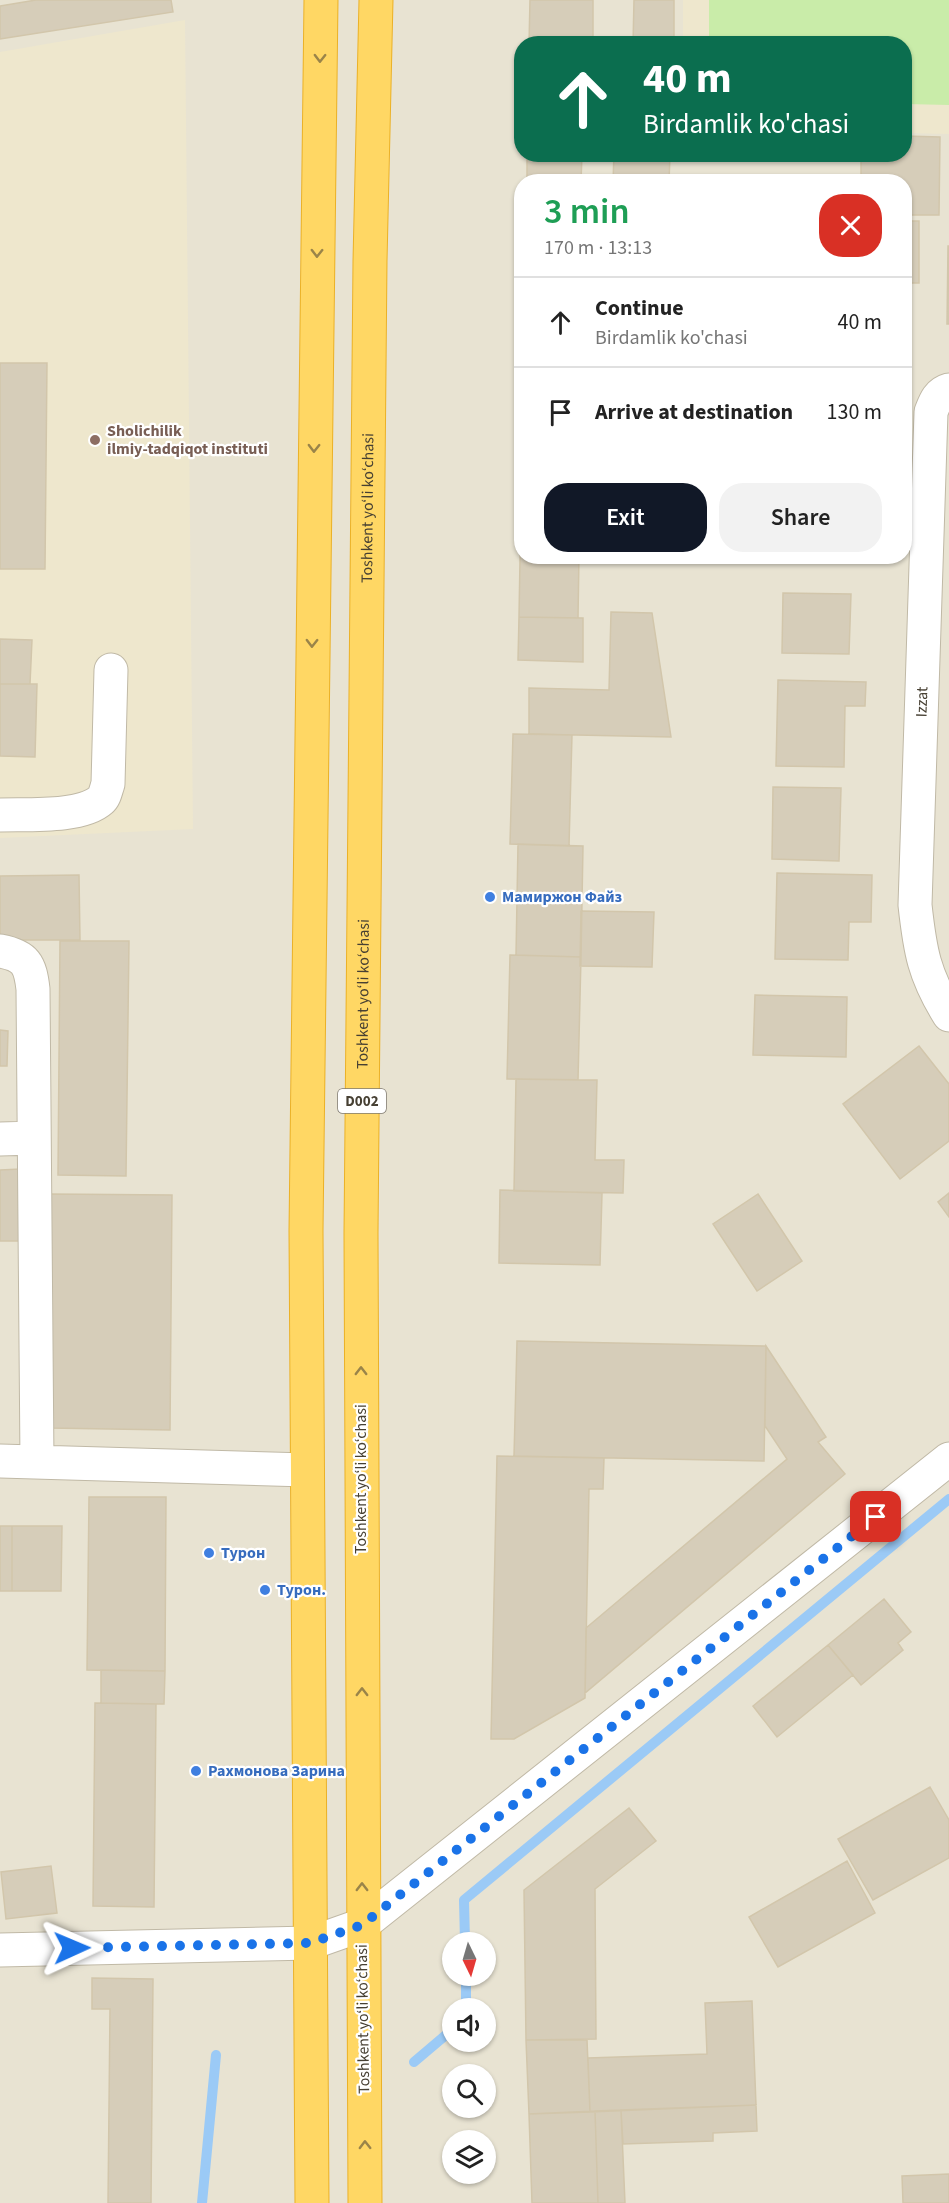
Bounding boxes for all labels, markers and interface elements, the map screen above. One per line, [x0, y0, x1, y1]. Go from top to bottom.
text: 40 m [643, 49, 732, 109]
one-way arrow [314, 54, 326, 63]
icon: ahead [544, 60, 622, 138]
text: Birdamlik ko'chasi [643, 105, 849, 144]
text: 3 min [544, 186, 630, 237]
button: close [819, 194, 882, 257]
text: 170 m · 13:13 [544, 234, 652, 262]
one-way arrow [311, 249, 323, 258]
text: Continue [595, 292, 684, 324]
icon: ahead [544, 306, 577, 339]
text: 40 m [837, 306, 882, 338]
text: Birdamlik ko'chasi [595, 324, 748, 352]
icon: arrive [544, 396, 577, 429]
text: Arrive at destination [595, 396, 793, 428]
text: 130 m [827, 396, 882, 428]
place label: Sholichilik ilmiy-tadqiqot instituti [107, 420, 268, 460]
marker: Sholichilik ilmiy-tadqiqot instituti [88, 433, 102, 447]
street label: Toshkent yo‘li ko‘chasi [356, 433, 379, 583]
one-way arrow [308, 444, 320, 453]
button: Exit [544, 483, 707, 552]
button: Share [719, 483, 882, 552]
one-way arrow [306, 639, 318, 648]
street label: Izzat [910, 686, 934, 718]
place label: Мамиржон Файз [502, 886, 623, 908]
marker: Мамиржон Файз [483, 890, 497, 904]
street label: Toshkent yo‘li ko‘chasi [352, 919, 375, 1069]
road number: D002 [338, 1089, 386, 1113]
one-way arrow [355, 1366, 367, 1375]
street label: Toshkent yo‘li ko‘chasi [350, 1404, 372, 1554]
pin [850, 1491, 901, 1542]
icon: arrive [859, 1500, 892, 1533]
place label: Турон [221, 1542, 265, 1564]
marker: Турон [202, 1546, 216, 1560]
place label: Турон. [277, 1579, 326, 1601]
marker: Турон. [258, 1583, 272, 1597]
one-way arrow [356, 1687, 368, 1696]
place label: Рахмонова Зарина [208, 1760, 345, 1782]
marker: Рахмонова Зарина [189, 1764, 203, 1778]
one-way arrow [356, 1882, 368, 1891]
position arrow [40, 1916, 104, 1980]
north arrow [442, 1932, 496, 1986]
map controls [442, 1932, 496, 2184]
street label: Toshkent yo‘li ko‘chasi [351, 1944, 375, 2094]
button: sound [442, 1998, 496, 2052]
button: search [442, 2064, 496, 2118]
button: layers [442, 2130, 496, 2184]
one-way arrow [359, 2140, 371, 2149]

